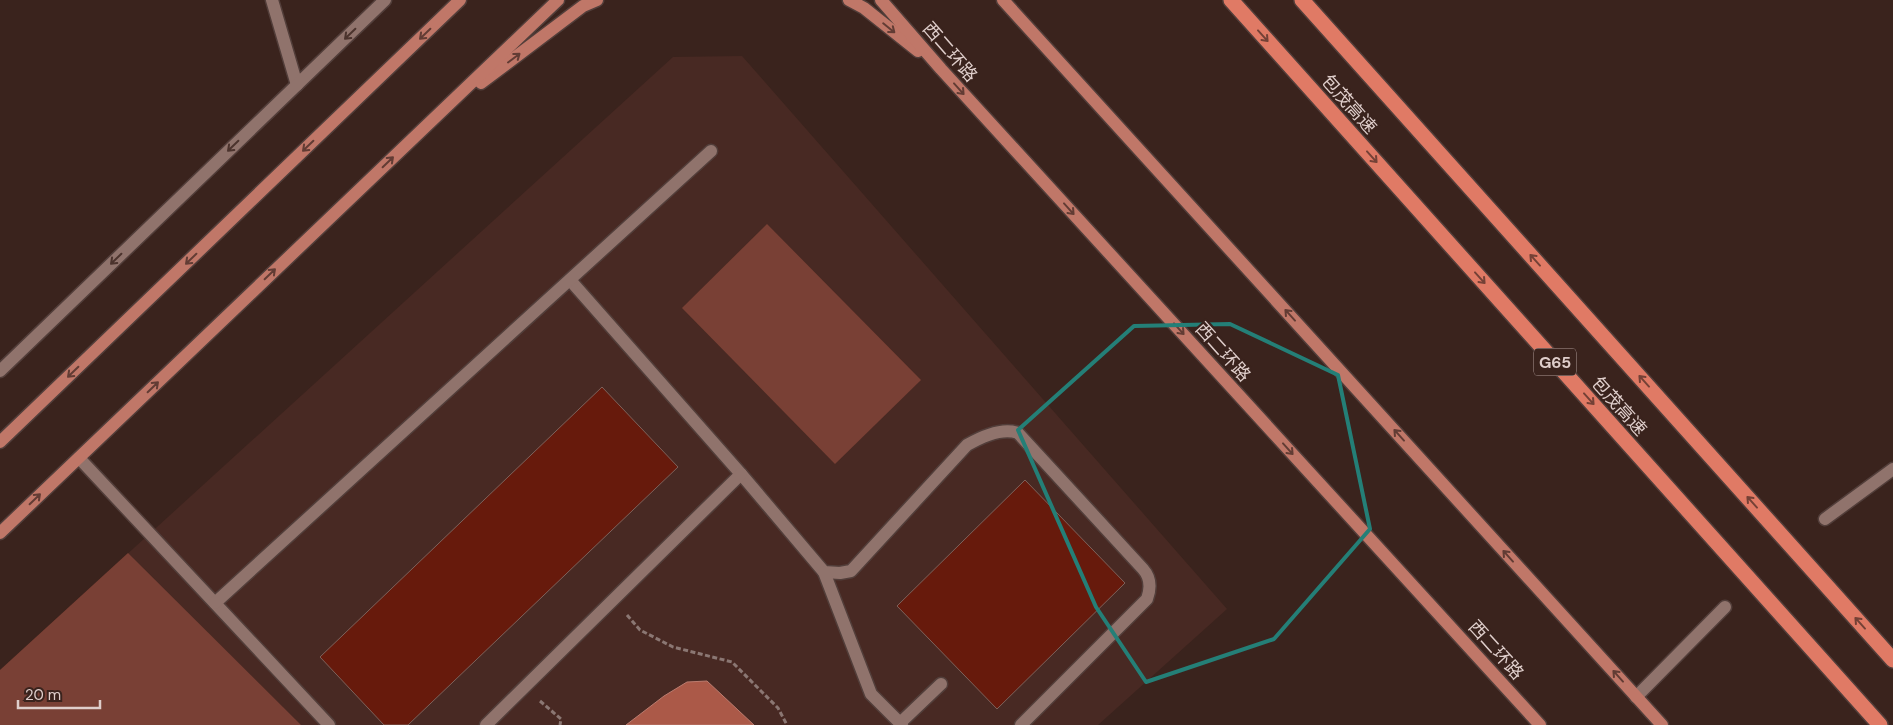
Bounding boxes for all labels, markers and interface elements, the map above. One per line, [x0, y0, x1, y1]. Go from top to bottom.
street label: 西二环路 [917, 17, 983, 87]
one-way arrow [882, 23, 896, 33]
one-way arrow [344, 28, 357, 40]
one-way arrow [418, 28, 431, 40]
one-way arrow [1257, 30, 1269, 43]
one-way arrow [507, 53, 521, 63]
street label: 包茂高速 [1316, 69, 1382, 139]
one-way arrow [953, 83, 965, 96]
one-way arrow [227, 140, 239, 153]
one-way arrow [301, 140, 314, 152]
one-way arrow [1366, 151, 1378, 164]
one-way arrow [381, 156, 394, 168]
one-way arrow [1063, 203, 1075, 216]
one-way arrow [110, 253, 122, 265]
one-way arrow [184, 253, 197, 265]
one-way arrow [1529, 254, 1541, 267]
one-way arrow [264, 268, 276, 281]
one-way arrow [1474, 272, 1486, 285]
one-way arrow [1284, 309, 1296, 322]
street label: 西二环路 [1190, 317, 1256, 387]
one-way arrow [1173, 323, 1185, 336]
road number: G65 [1534, 348, 1576, 376]
one-way arrow [67, 366, 80, 378]
street label: 包茂高速 [1586, 371, 1652, 441]
one-way arrow [1638, 375, 1649, 388]
one-way arrow [146, 381, 159, 393]
one-way arrow [1583, 393, 1594, 406]
one-way arrow [1393, 429, 1405, 442]
one-way arrow [1282, 443, 1294, 456]
one-way arrow [29, 493, 42, 505]
one-way arrow [1746, 496, 1758, 509]
one-way arrow [1502, 549, 1514, 562]
street label: 西二环路 [1463, 615, 1529, 685]
one-way arrow [1855, 617, 1866, 630]
one-way arrow [1612, 670, 1624, 683]
scale bar [18, 678, 100, 710]
text: 20 m [25, 685, 61, 705]

